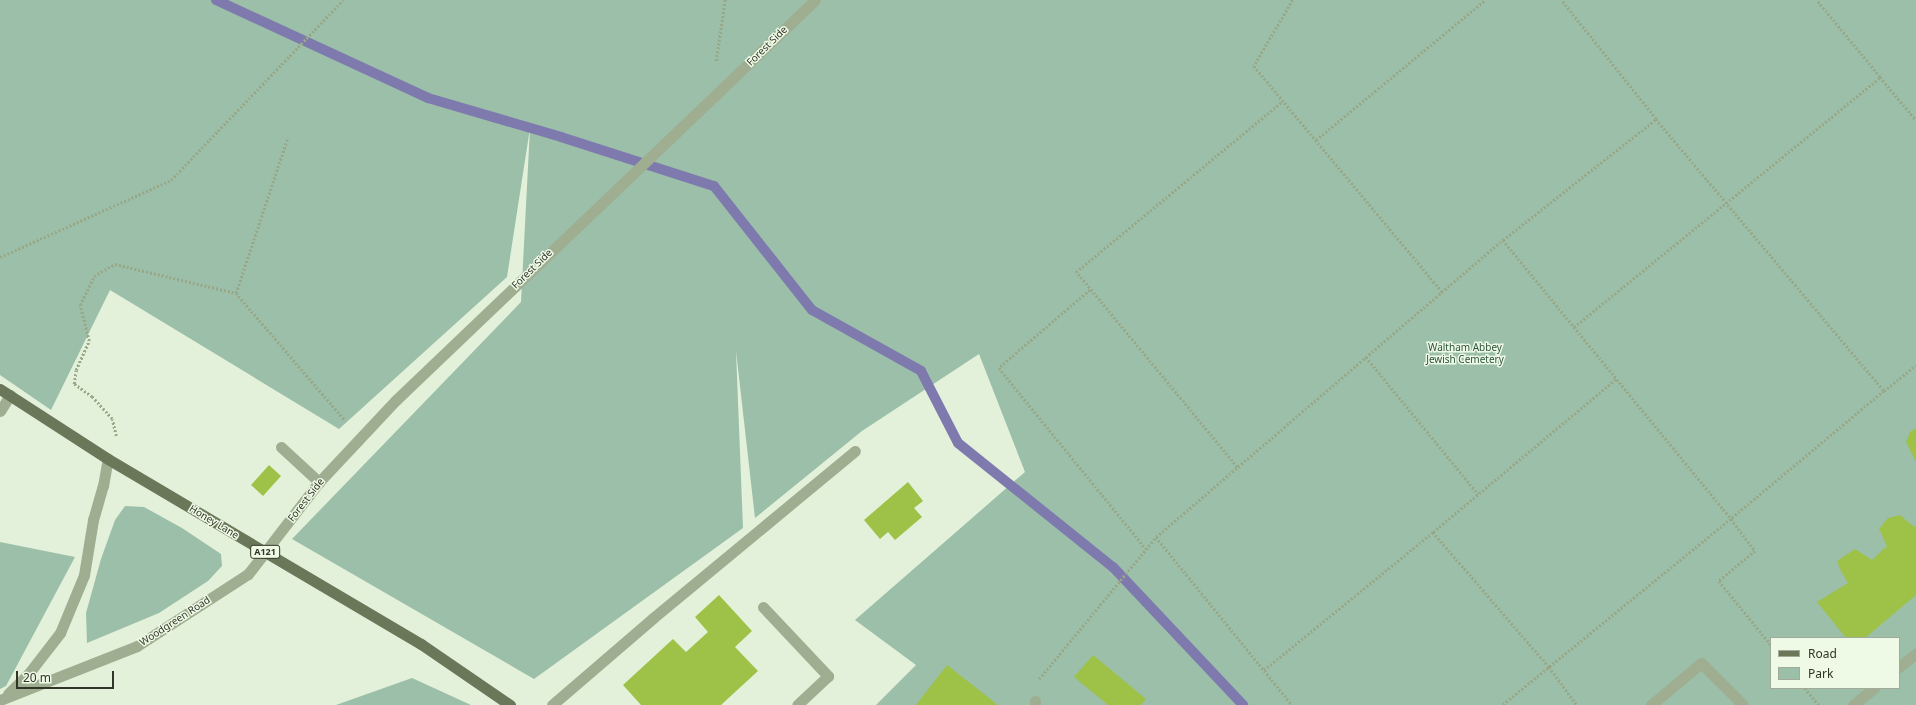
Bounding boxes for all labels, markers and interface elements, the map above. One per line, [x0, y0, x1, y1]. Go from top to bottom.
street label: Forest Side [744, 24, 790, 68]
street label: Forest Side [509, 247, 555, 291]
park label: Waltham Abbey Jewish Cemetery [1426, 341, 1504, 364]
street label: Forest Side [285, 476, 327, 524]
street label: Honey Lane [187, 503, 241, 541]
road number: A121 [250, 545, 280, 559]
street label: Woodgreen Road [138, 594, 212, 648]
legend [1770, 637, 1900, 689]
text: Road [1808, 645, 1837, 662]
scale bar [18, 663, 116, 689]
text: Park [1808, 665, 1833, 682]
text: 20 m [23, 669, 51, 686]

